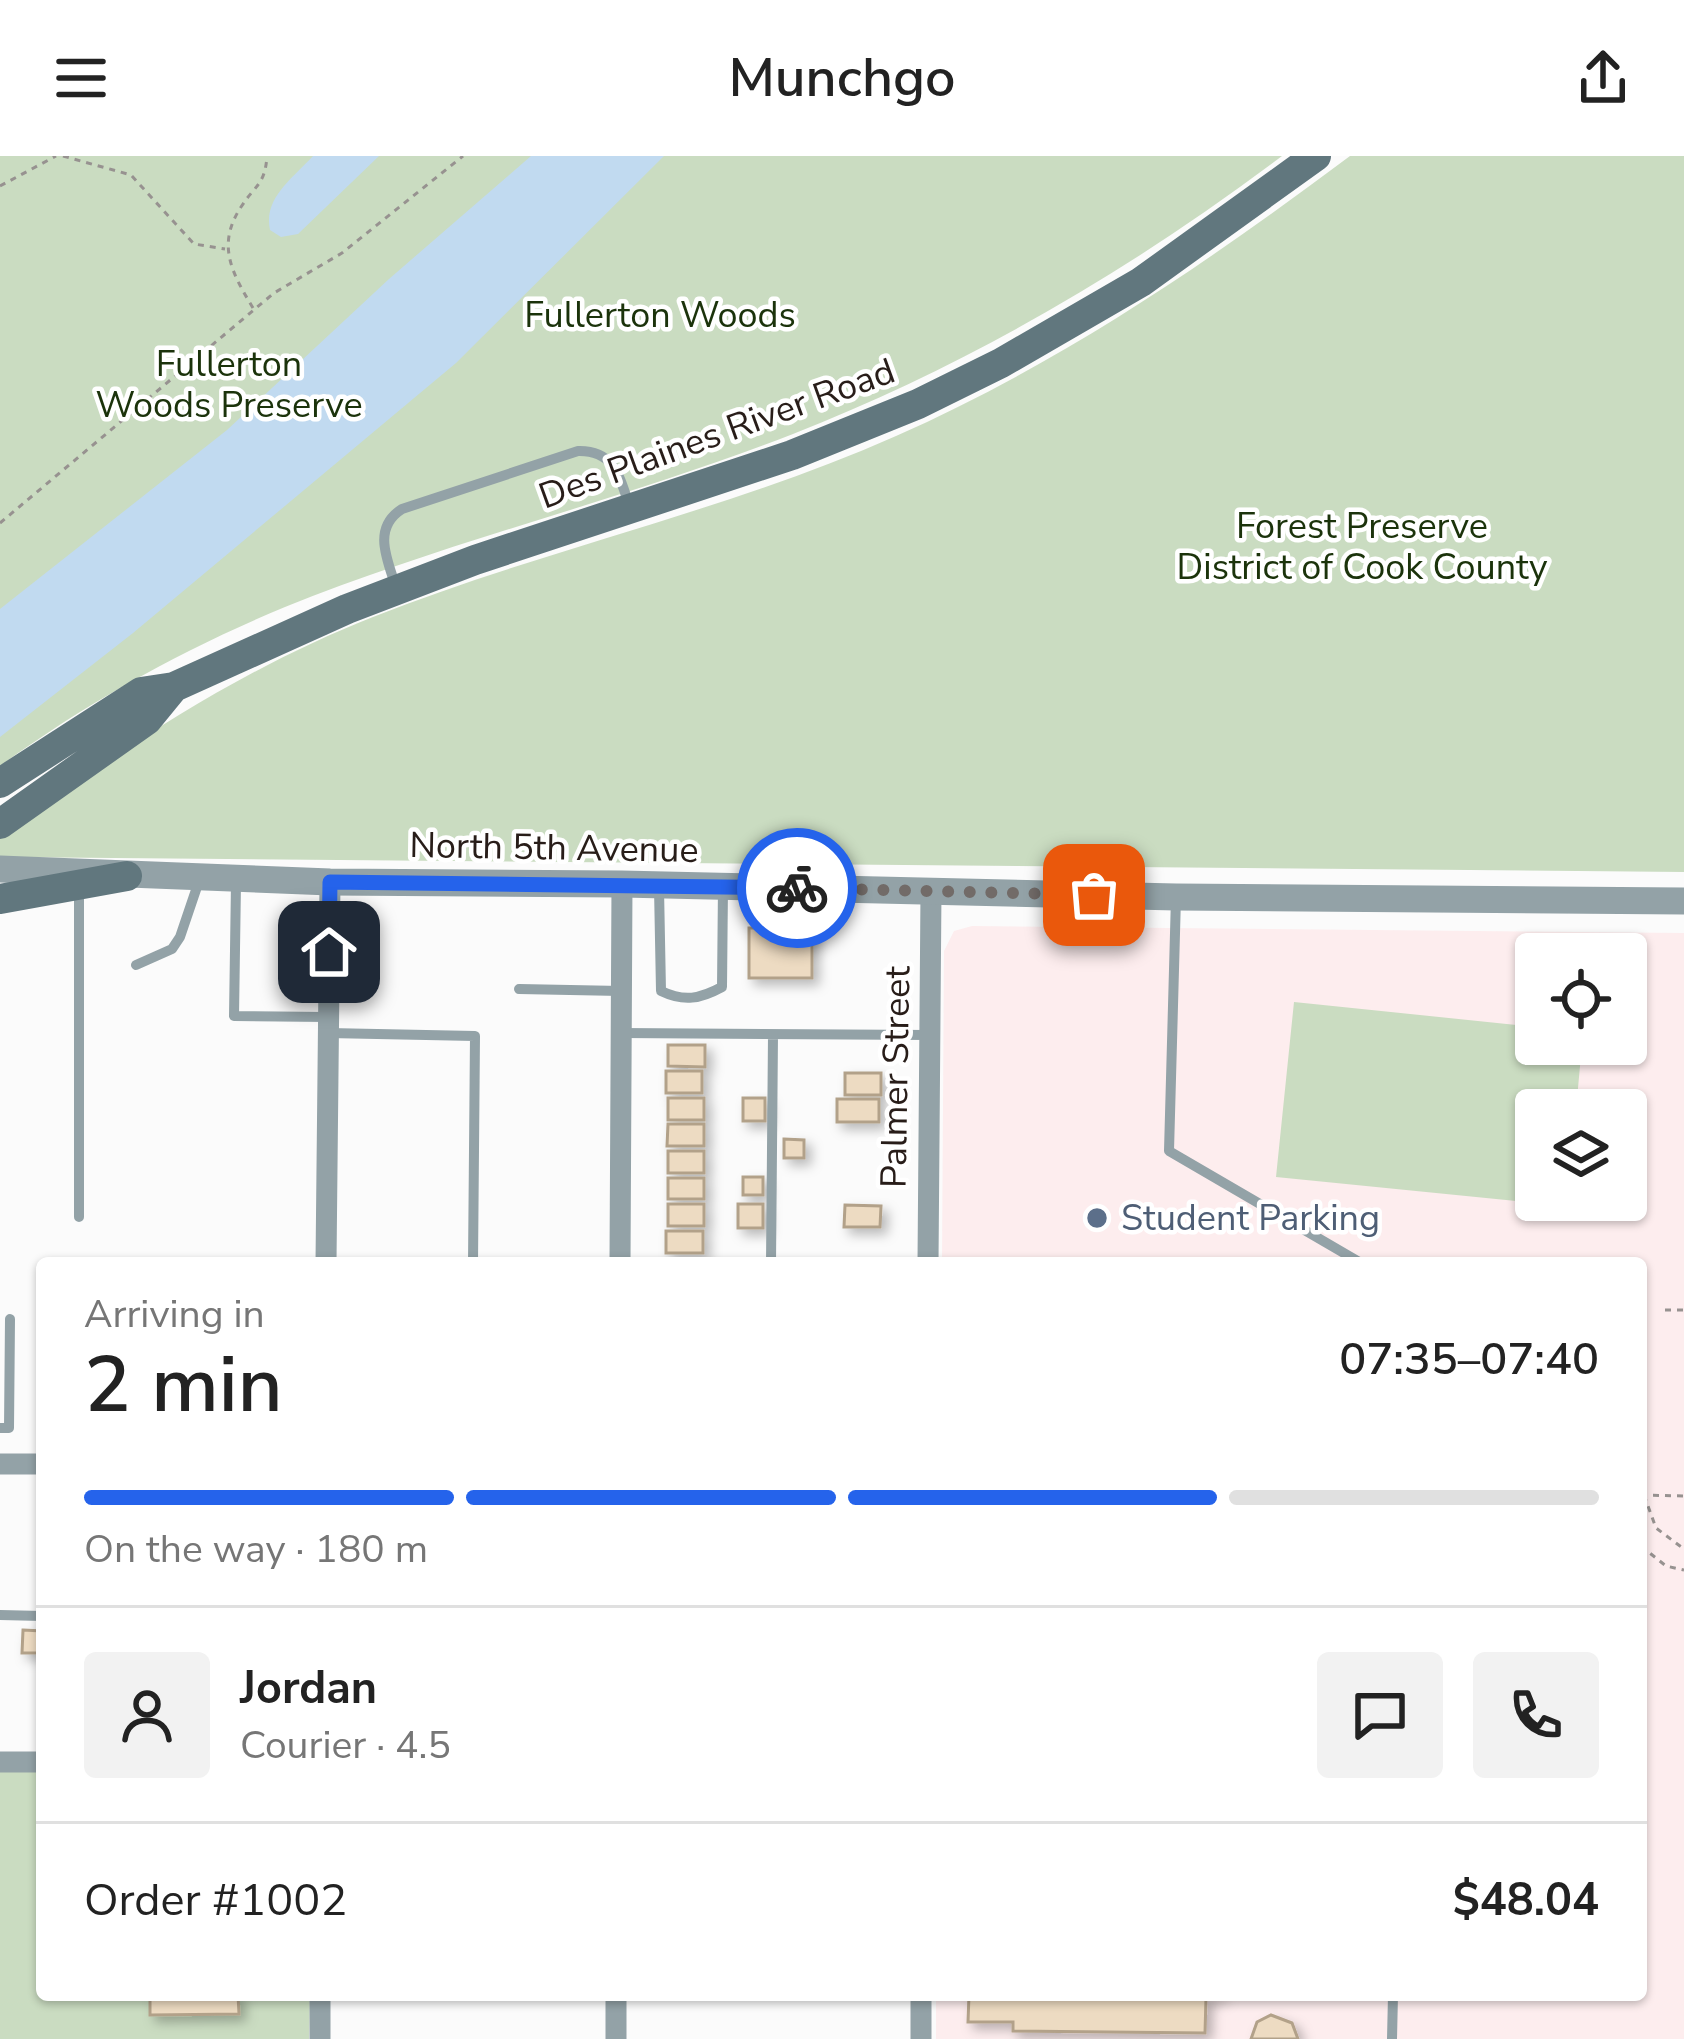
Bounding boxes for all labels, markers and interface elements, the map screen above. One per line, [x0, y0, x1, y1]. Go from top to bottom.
text: Munchgo [728, 41, 956, 115]
icon: menu [48, 45, 114, 111]
icon: share [1570, 45, 1636, 111]
park label: Fullerton Woods [524, 291, 796, 340]
park label: Fullerton Woods Preserve [95, 340, 363, 430]
street label: Des Plaines River Road [532, 347, 902, 521]
park label: Forest Preserve District of Cook County [1177, 502, 1548, 592]
street label: North 5th Avenue [409, 821, 699, 875]
courier [737, 828, 857, 948]
pin [1043, 844, 1145, 946]
icon: bike [764, 855, 830, 921]
icon: bag [1061, 862, 1127, 928]
pin [278, 901, 380, 1003]
icon: home [296, 919, 362, 985]
map controls [1515, 933, 1647, 1221]
button: locate [1515, 933, 1647, 1065]
street label: Palmer Street [870, 965, 922, 1188]
button: layers [1515, 1089, 1647, 1221]
place label: Student Parking [1121, 1194, 1380, 1243]
marker: Student Parking [1084, 1205, 1110, 1231]
text: Arriving in [84, 1288, 265, 1341]
text: 07:35–07:40 [1339, 1329, 1599, 1390]
text: 2 min [84, 1332, 283, 1439]
text: On the way · 180 m [84, 1523, 428, 1576]
button: person [84, 1652, 210, 1778]
button: chat [1317, 1652, 1443, 1778]
button: phone [1473, 1652, 1599, 1778]
text: Jordan [240, 1658, 377, 1719]
text: Courier · 4.5 [240, 1719, 451, 1772]
text: Order #1002 [84, 1870, 347, 1931]
text: $48.04 [1453, 1870, 1599, 1931]

